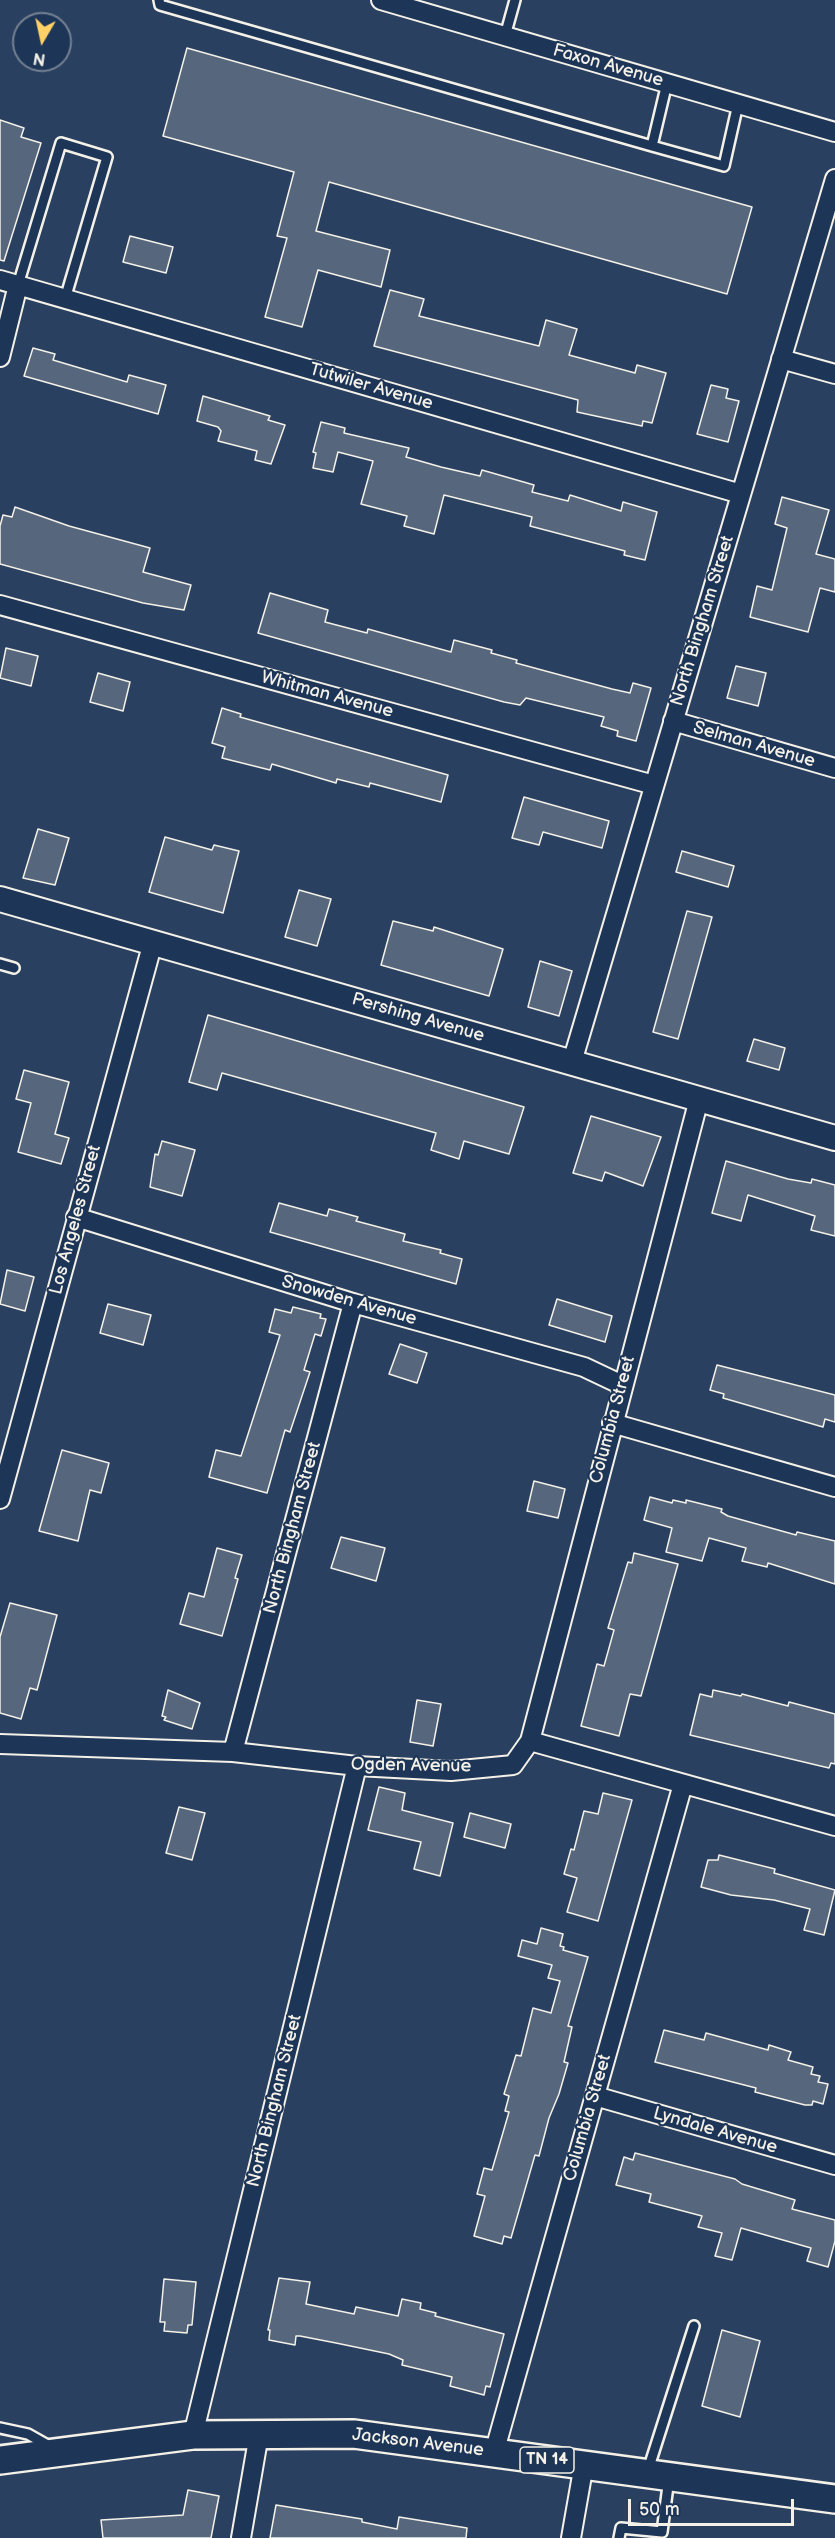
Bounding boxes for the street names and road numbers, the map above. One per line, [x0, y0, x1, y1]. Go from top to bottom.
street label: Faxon Avenue [550, 40, 666, 92]
street label: Tutwiler Avenue [307, 359, 435, 415]
street label: North Bingham Street [667, 533, 739, 709]
street label: Whitman Avenue [259, 667, 395, 723]
street label: Selman Avenue [690, 717, 818, 773]
street label: Pershing Avenue [349, 989, 487, 1047]
street label: Los Angeles Street [46, 1143, 106, 1297]
street label: Snowden Avenue [279, 1271, 419, 1331]
street label: Columbia Street [586, 1354, 640, 1486]
street label: North Bingham Street [260, 1440, 326, 1616]
street label: Ogden Avenue [351, 1754, 471, 1778]
street label: North Bingham Street [243, 2012, 307, 2190]
street label: Columbia Street [560, 2052, 616, 2184]
street label: Lyndale Avenue [650, 2103, 780, 2159]
street label: Jackson Avenue [351, 2424, 485, 2462]
road number: TN 14 [520, 2447, 574, 2473]

